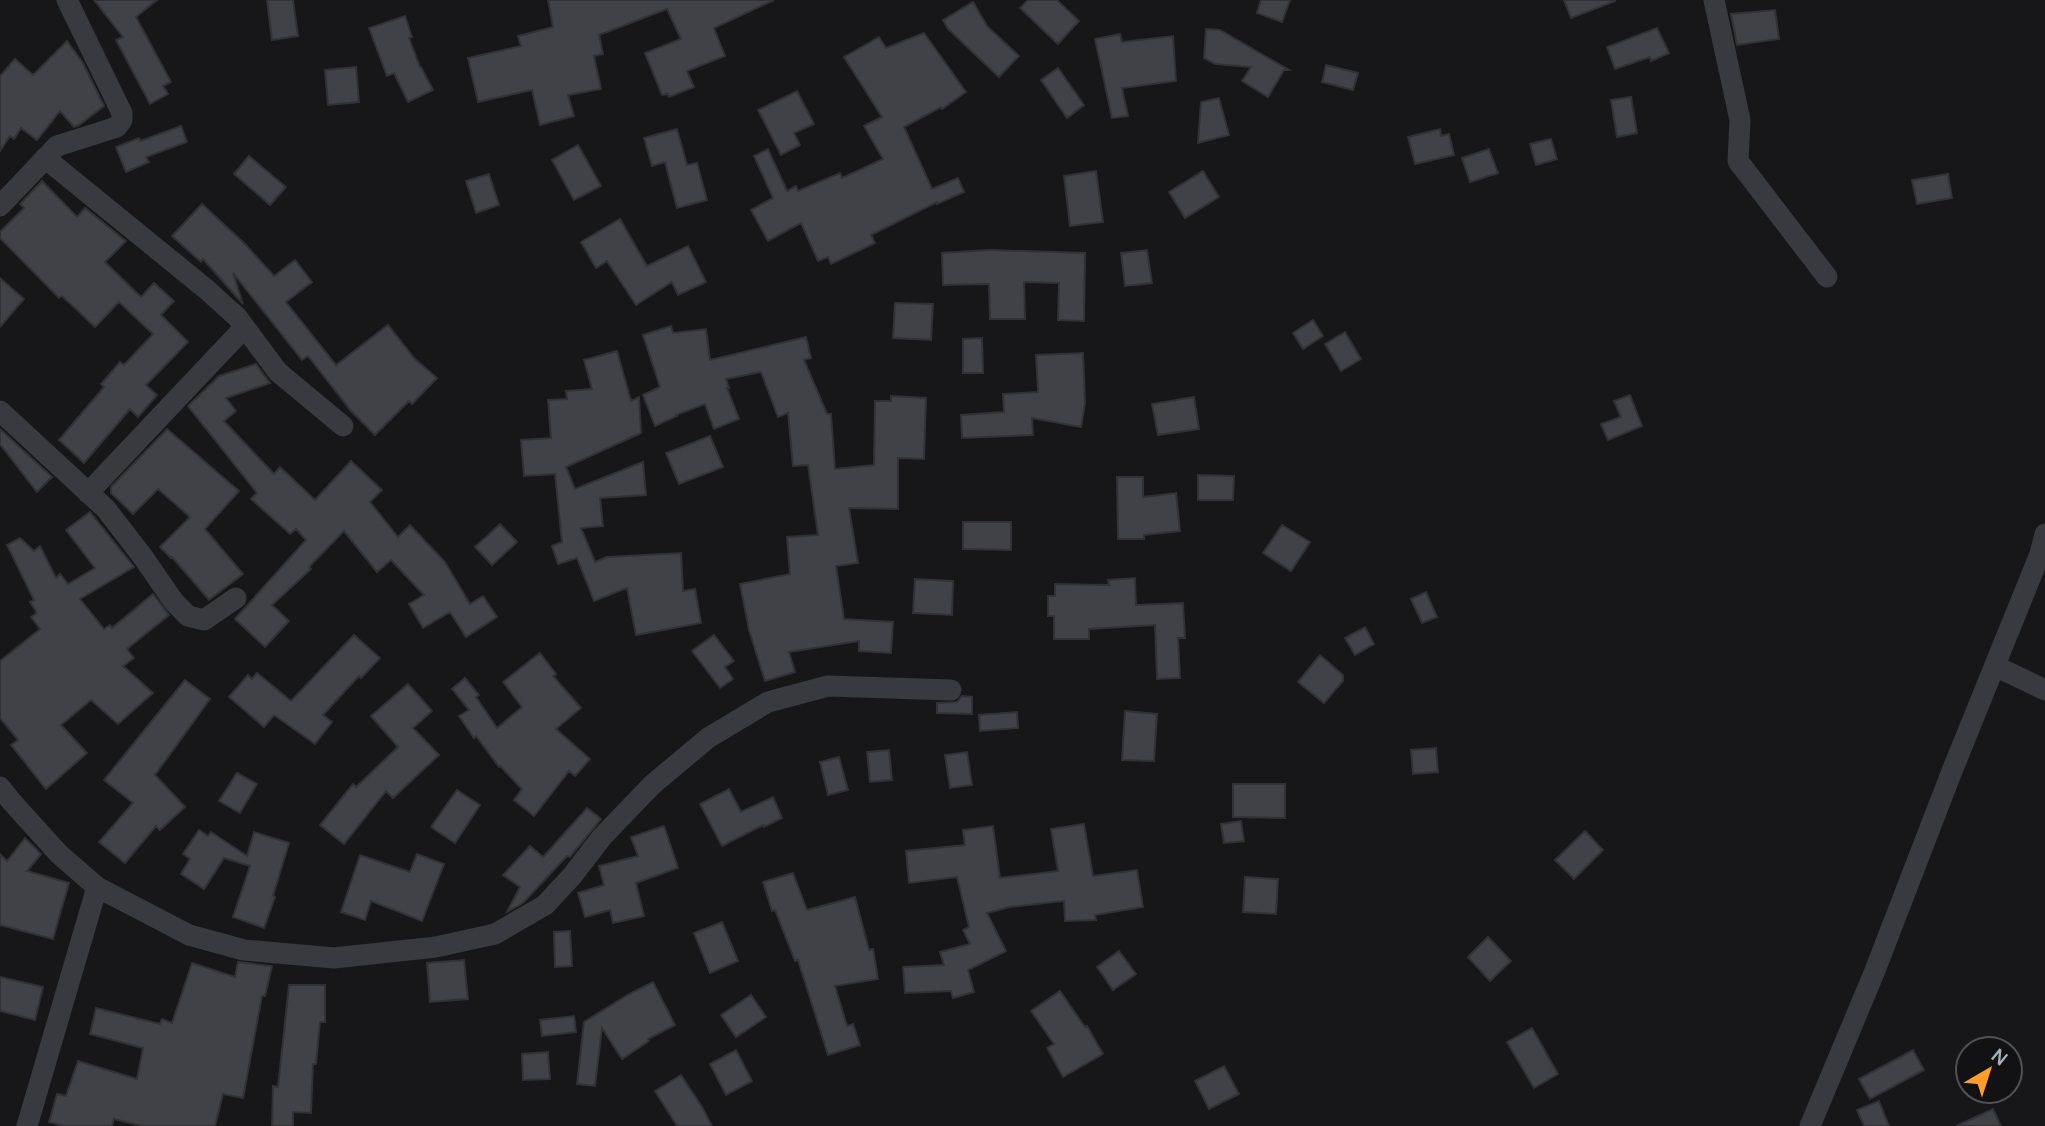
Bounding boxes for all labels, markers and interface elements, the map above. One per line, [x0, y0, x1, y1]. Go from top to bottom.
north arrow [1954, 1035, 2024, 1105]
text: N [1986, 1042, 2013, 1071]

